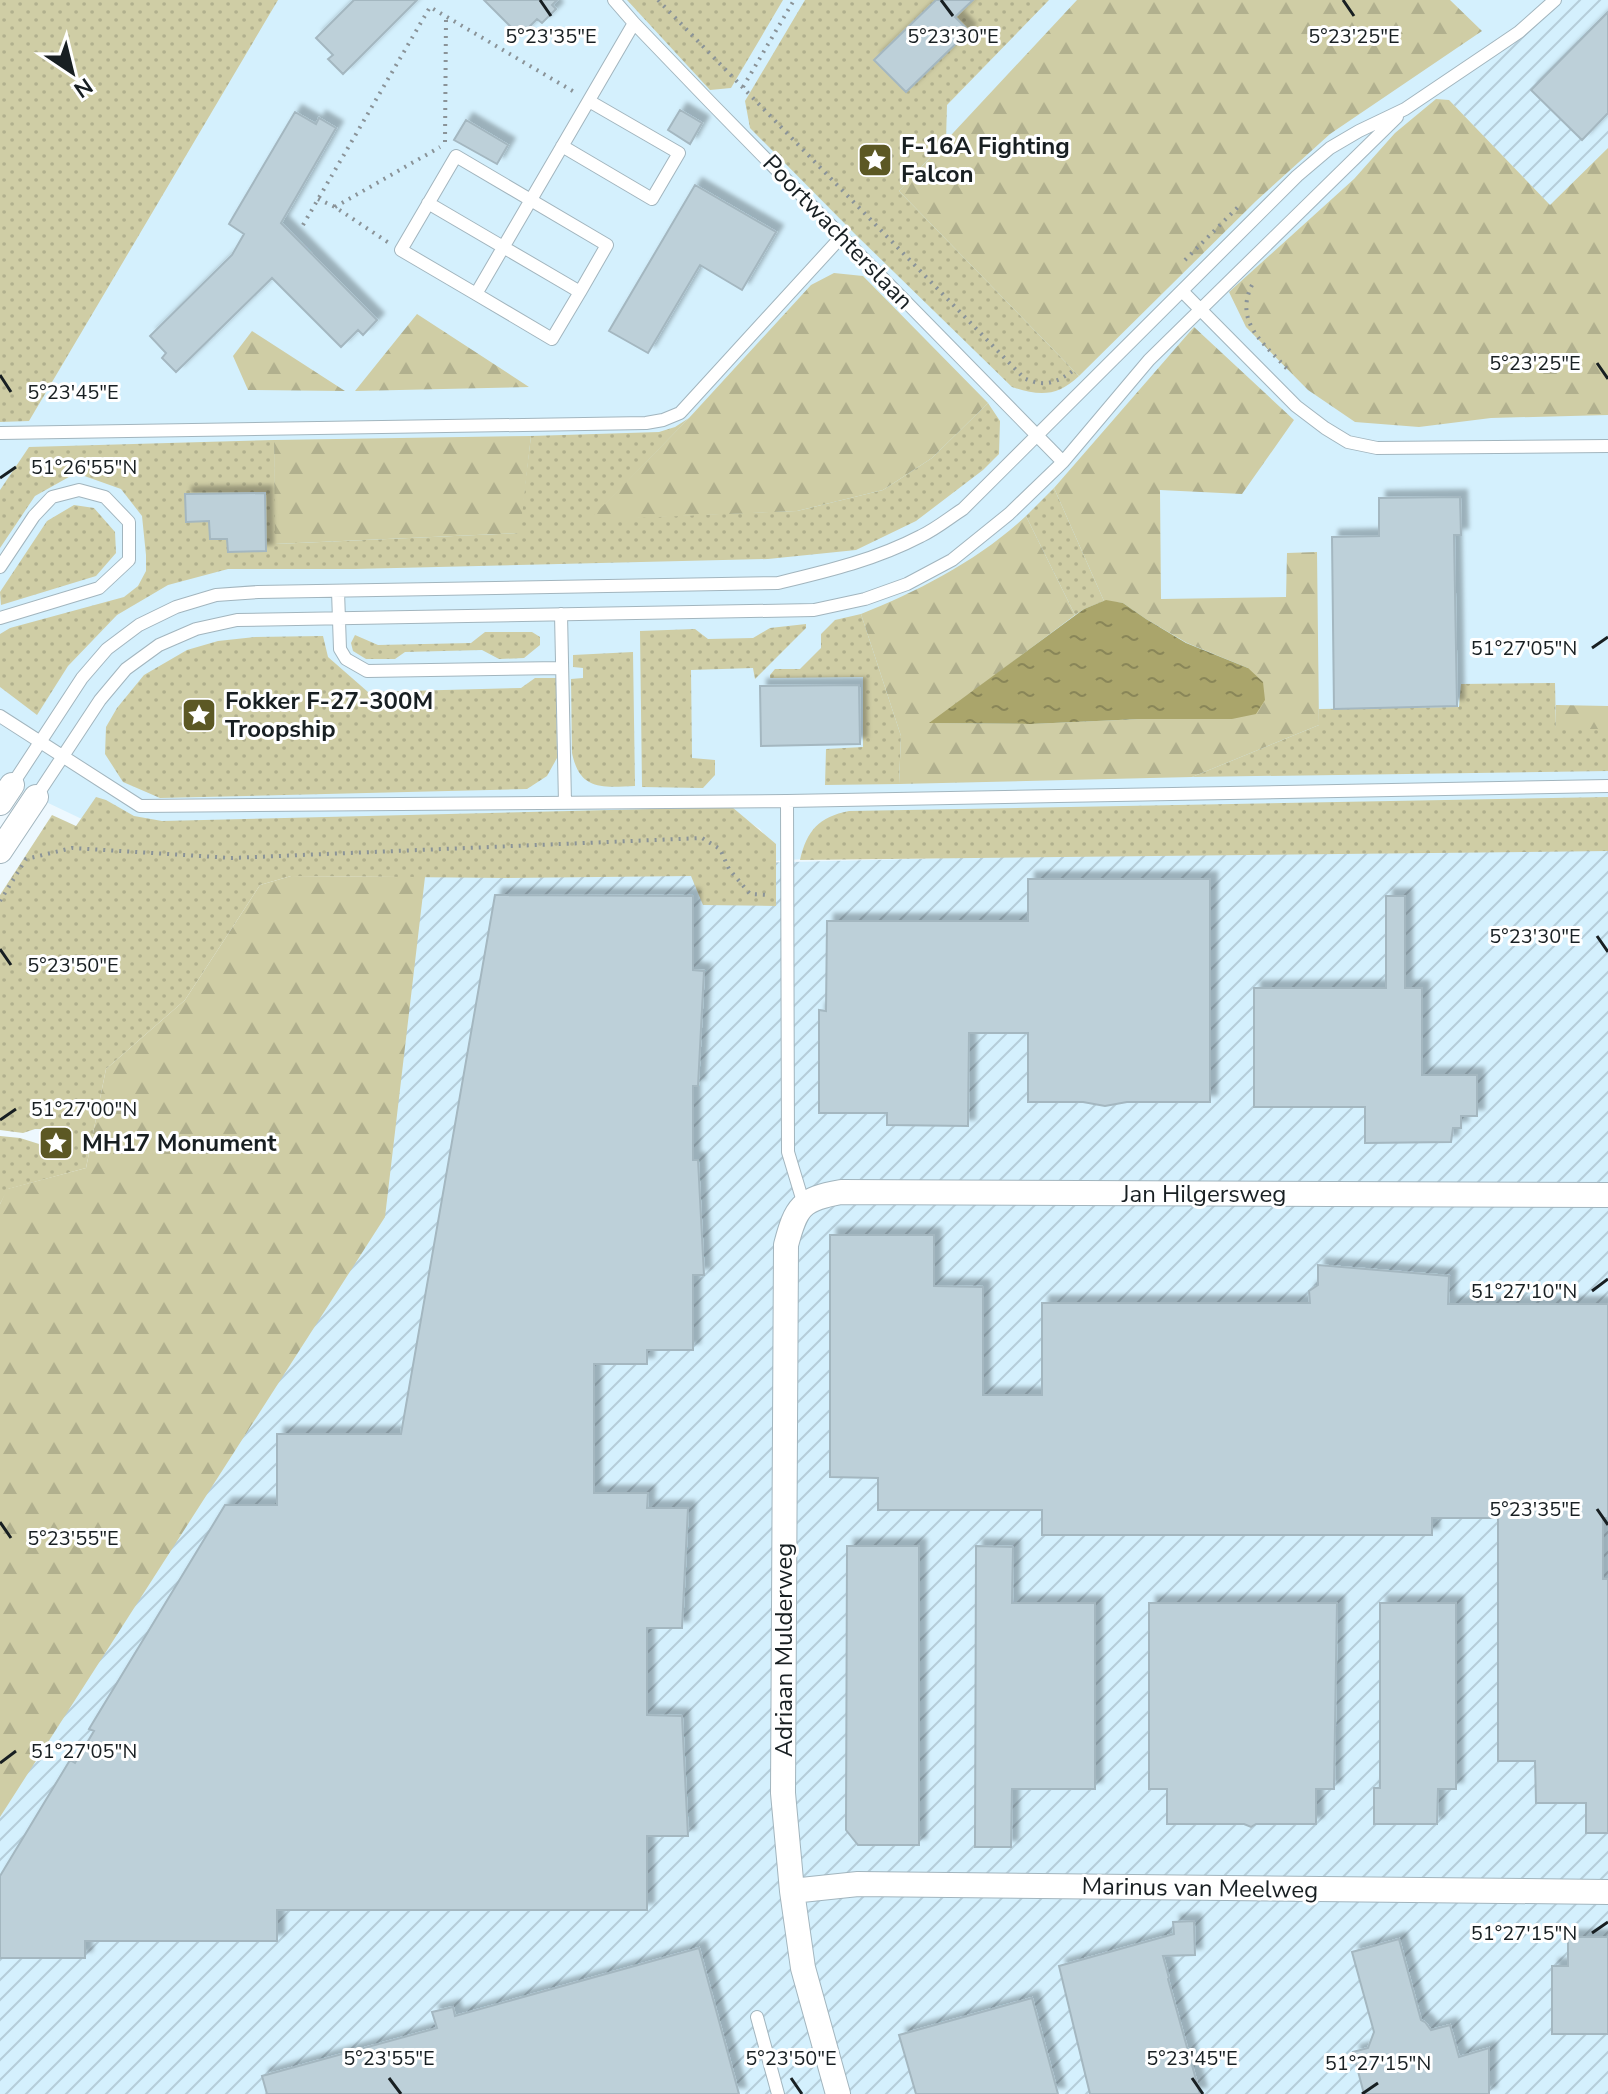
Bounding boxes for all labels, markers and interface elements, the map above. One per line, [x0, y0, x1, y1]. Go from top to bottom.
text: 5°23'35"E [505, 23, 597, 50]
text: 5°23'30"E [907, 23, 999, 50]
text: 5°23'25"E [1308, 23, 1400, 50]
north arrow [32, 32, 112, 112]
text: N [68, 71, 98, 105]
place label: F-16A Fighting Falcon [901, 130, 1070, 190]
place icon: F-16A Fighting Falcon [856, 141, 894, 179]
street label: Poortwachterslaan [756, 148, 920, 316]
text: 5°23'25"E [1489, 350, 1581, 377]
text: 5°23'45"E [27, 379, 119, 406]
text: 51°26'55"N [31, 454, 137, 481]
text: 51°27'05"N [1471, 635, 1577, 662]
place label: Fokker F-27-300M Troopship [225, 685, 433, 745]
place icon: Fokker F-27-300M Troopship [180, 696, 218, 734]
text: 5°23'30"E [1489, 923, 1581, 950]
text: 5°23'50"E [27, 952, 119, 979]
text: 51°27'00"N [31, 1096, 137, 1123]
place icon: MH17 Monument [37, 1124, 75, 1162]
place label: MH17 Monument [82, 1127, 277, 1159]
street label: Jan Hilgersweg [1121, 1178, 1286, 1210]
text: 51°27'10"N [1471, 1278, 1577, 1305]
text: 5°23'35"E [1489, 1496, 1581, 1523]
text: 5°23'55"E [27, 1525, 119, 1552]
street label: Adriaan Mulderweg [768, 1543, 800, 1757]
text: 51°27'05"N [31, 1738, 137, 1765]
street label: Marinus van Meelweg [1081, 1870, 1319, 1906]
text: 51°27'15"N [1471, 1920, 1577, 1947]
text: 5°23'55"E [343, 2045, 435, 2072]
text: 5°23'50"E [745, 2045, 837, 2072]
text: 5°23'45"E [1146, 2045, 1238, 2072]
text: 51°27'15"N [1325, 2050, 1431, 2077]

